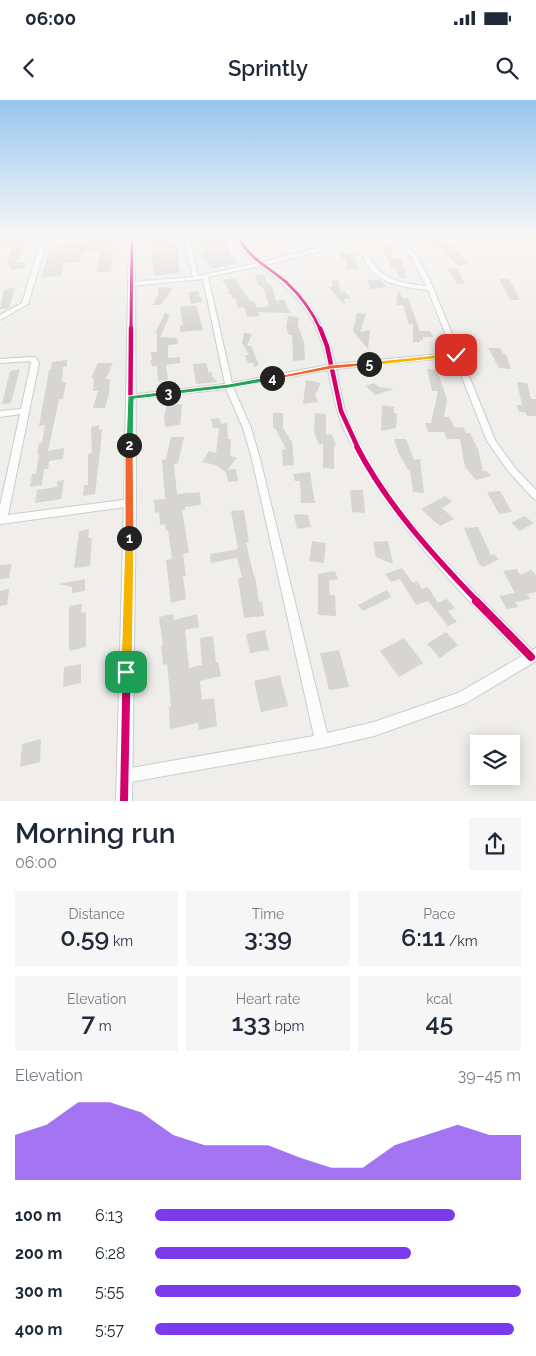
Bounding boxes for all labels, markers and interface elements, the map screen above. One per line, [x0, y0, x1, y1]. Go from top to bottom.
text: 06:00 [25, 7, 76, 29]
icon: back [15, 54, 43, 82]
icon: search [493, 54, 521, 82]
text: Sprintly [228, 55, 308, 81]
pin [435, 334, 477, 376]
icon: check [442, 341, 470, 369]
pin: 5 [356, 352, 382, 376]
text: 5 [366, 356, 373, 372]
pin: 4 [260, 366, 284, 390]
text: 4 [269, 370, 277, 386]
pin: 3 [156, 380, 180, 406]
text: 3 [165, 385, 172, 401]
pin: 2 [116, 432, 142, 458]
text: 2 [126, 437, 133, 453]
pin: 1 [116, 526, 142, 550]
text: 1 [126, 530, 133, 546]
pin [105, 651, 147, 693]
icon: arrive [112, 658, 140, 686]
map controls [470, 735, 520, 785]
button: layers [470, 735, 520, 785]
text: Morning run [15, 817, 175, 850]
button: share [469, 818, 521, 870]
text: 06:00 [15, 853, 57, 872]
text: Distance [69, 906, 125, 922]
text: Time [252, 906, 284, 922]
text: Pace [423, 906, 455, 922]
text: 0.59 [60, 922, 109, 952]
text: 3:39 [244, 922, 292, 952]
text: 6:11 [401, 922, 445, 952]
text: km [109, 933, 133, 949]
text: /km [445, 933, 478, 949]
text: Elevation [67, 991, 126, 1007]
text: Heart rate [236, 991, 300, 1007]
text: kcal [426, 991, 452, 1007]
text: 7 [82, 1007, 95, 1037]
text: 133 [232, 1007, 271, 1037]
text: 45 [425, 1007, 453, 1037]
text: m [95, 1018, 112, 1034]
text: bpm [271, 1018, 304, 1034]
text: Elevation [15, 1066, 83, 1085]
text: 39–45 m [458, 1066, 521, 1085]
text: 100 m [15, 1206, 61, 1225]
text: 6:13 [95, 1206, 123, 1225]
text: 200 m [15, 1244, 62, 1263]
text: 6:28 [95, 1244, 125, 1263]
text: 300 m [15, 1282, 62, 1301]
text: 5:55 [95, 1282, 124, 1301]
text: 400 m [15, 1320, 63, 1339]
text: 5:57 [95, 1320, 124, 1339]

